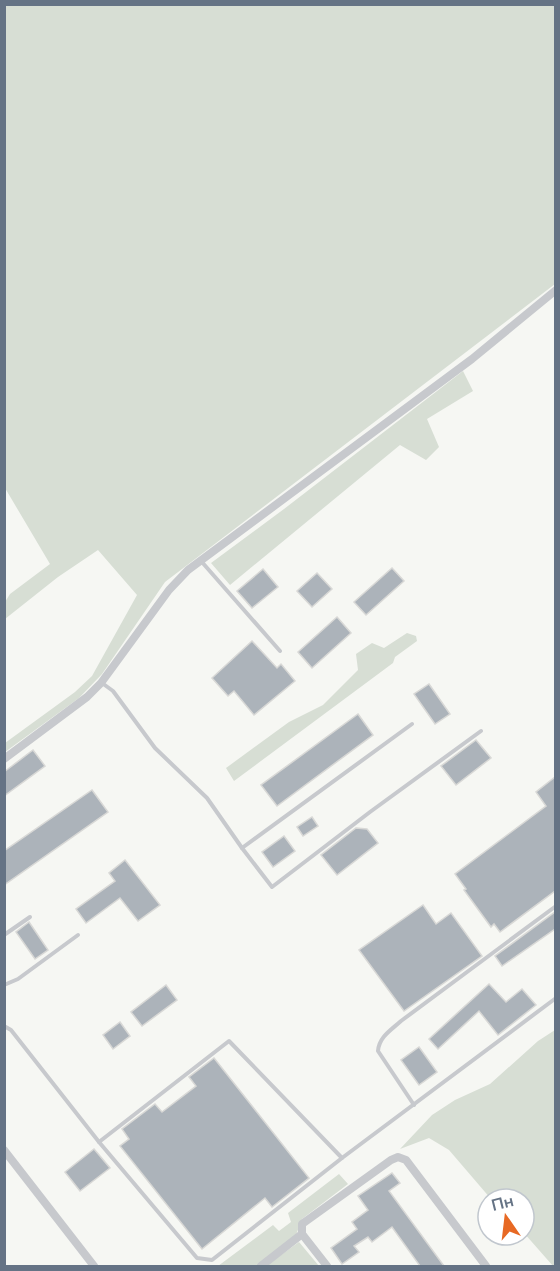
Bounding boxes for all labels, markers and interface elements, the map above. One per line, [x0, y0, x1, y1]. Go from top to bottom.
north arrow [476, 1187, 536, 1247]
text: Пн [489, 1190, 516, 1215]

